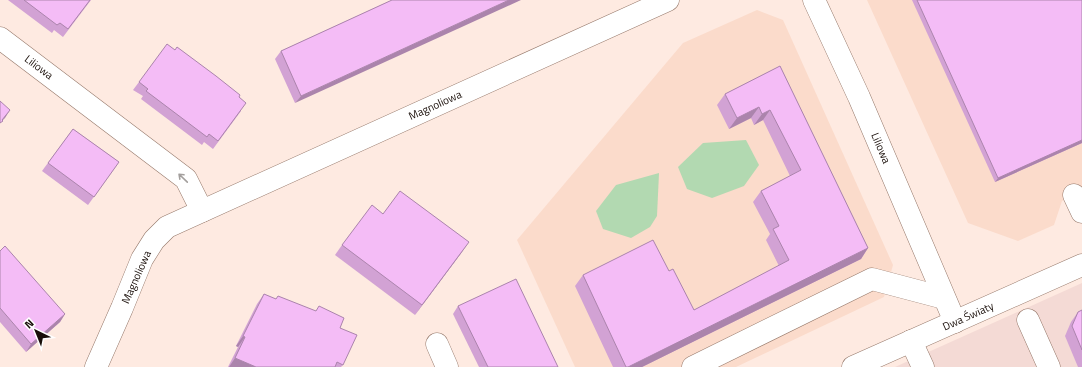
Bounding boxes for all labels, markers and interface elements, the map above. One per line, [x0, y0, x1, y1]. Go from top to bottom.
street label: Liliowa [21, 51, 57, 83]
street label: Magnoliowa [406, 86, 465, 124]
street label: Liliowa [867, 130, 895, 166]
one-way arrow [178, 173, 188, 182]
street label: Magnoliowa [117, 247, 155, 306]
street label: Dwa Światy [940, 297, 997, 334]
north arrow [16, 311, 56, 351]
text: N [21, 315, 37, 332]

